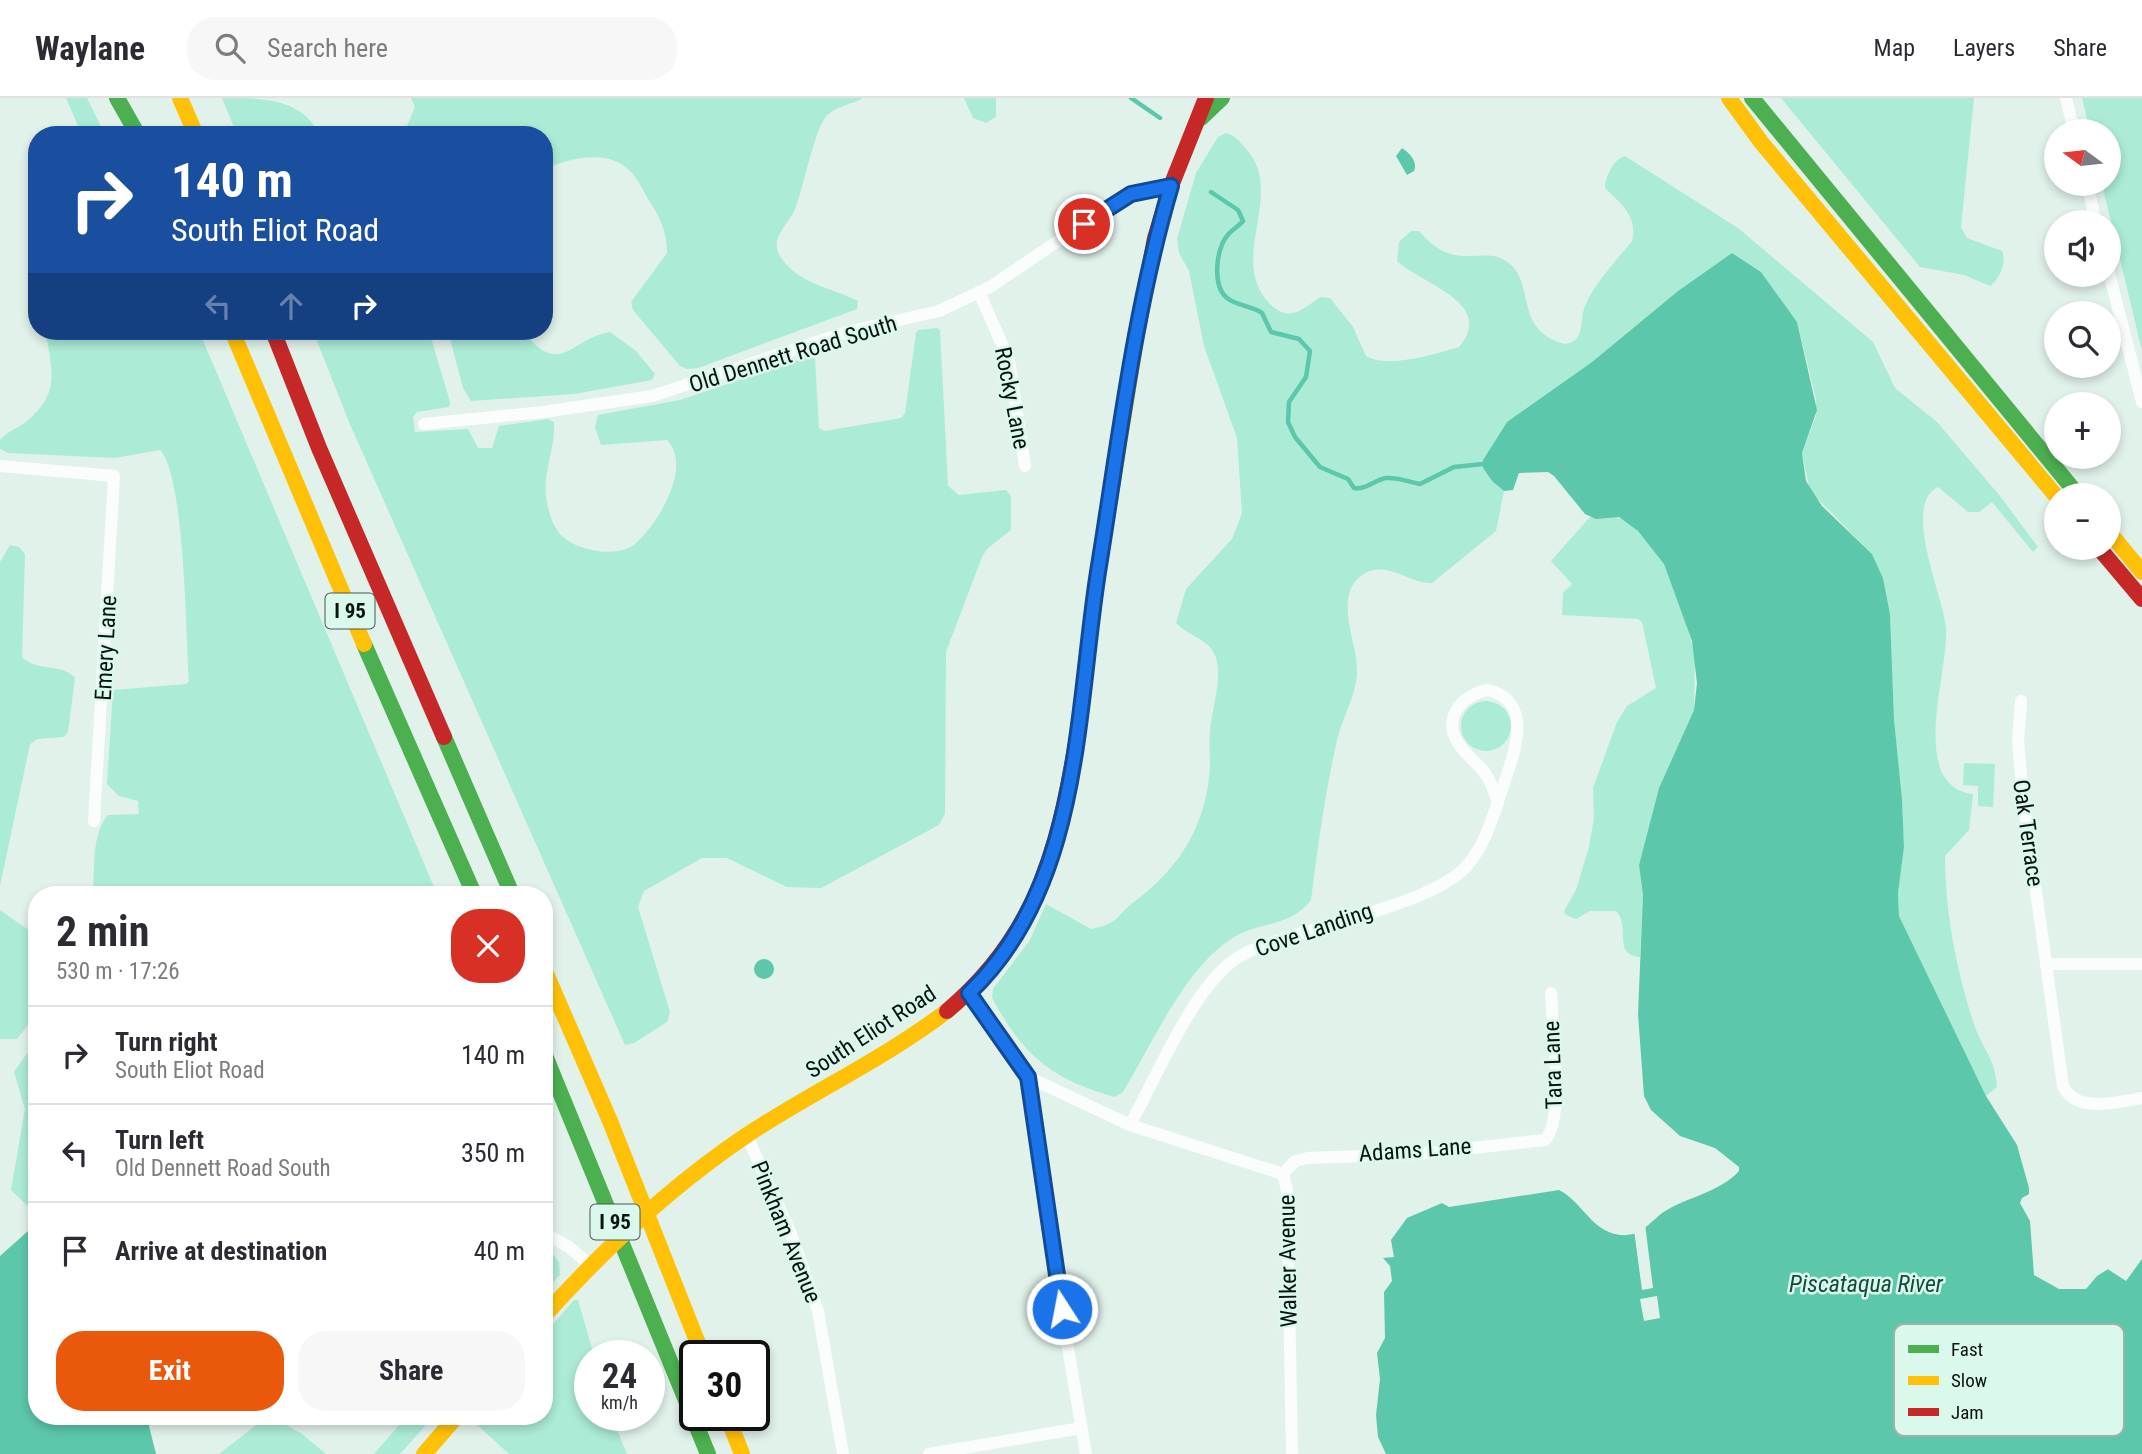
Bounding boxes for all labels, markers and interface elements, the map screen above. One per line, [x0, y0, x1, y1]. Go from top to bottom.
search box [187, 17, 677, 80]
text: Waylane [35, 29, 145, 68]
icon: search [211, 29, 249, 67]
text: Search here [267, 33, 388, 63]
text: Map [1874, 34, 1915, 62]
text: Layers [1953, 34, 2015, 62]
text: Share [2053, 34, 2107, 62]
north arrow [2044, 119, 2121, 196]
map controls [2044, 119, 2121, 560]
text: 140 m [171, 152, 293, 209]
icon: right [56, 154, 147, 245]
pin [1054, 194, 1114, 254]
icon: arrive [1065, 205, 1103, 243]
button: sound [2044, 210, 2121, 287]
text: South Eliot Road [171, 211, 379, 249]
icon: left [199, 287, 237, 325]
icon: ahead [272, 287, 310, 325]
icon: right [345, 287, 383, 325]
button: search [2044, 301, 2121, 378]
street label: Old Dennett Road South [686, 310, 900, 398]
street label: Rocky Lane [989, 345, 1035, 451]
button: + [2044, 392, 2121, 469]
button: − [2044, 483, 2121, 560]
road number: I 95 [326, 594, 374, 628]
street label: Emery Lane [90, 595, 122, 701]
street label: Oak Terrace [2007, 778, 2049, 888]
street label: Cove Landing [1252, 897, 1376, 963]
text: 2 min [56, 907, 149, 956]
button: close [451, 909, 525, 983]
text: 530 m · 17:26 [56, 958, 180, 985]
street label: South Eliot Road [801, 980, 941, 1084]
street label: Tara Lane [1538, 1020, 1568, 1110]
text: Turn right [115, 1027, 217, 1057]
icon: right [56, 1036, 94, 1074]
text: 140 m [461, 1040, 525, 1070]
text: South Eliot Road [115, 1057, 265, 1084]
text: Turn left [115, 1125, 204, 1155]
street label: Adams Lane [1358, 1133, 1472, 1167]
icon: left [56, 1134, 94, 1172]
text: 350 m [461, 1138, 525, 1168]
text: Old Dennett Road South [115, 1155, 331, 1182]
street label: Pinkham Avenue [745, 1157, 827, 1307]
street label: Walker Avenue [1273, 1194, 1303, 1328]
road number: I 95 [590, 1204, 640, 1240]
icon: arrive [56, 1232, 94, 1270]
text: Arrive at destination [115, 1236, 327, 1266]
text: 40 m [474, 1236, 525, 1266]
water label: Piscataqua River [1789, 1270, 1944, 1298]
position arrow [1025, 1272, 1099, 1346]
legend [1894, 1324, 2124, 1436]
button: Exit [56, 1331, 284, 1411]
button: Share [298, 1331, 525, 1411]
text: Fast [1951, 1338, 1983, 1361]
speed limit sign: 30 [679, 1340, 770, 1431]
text: 24 [602, 1356, 637, 1397]
text: Slow [1951, 1369, 1987, 1392]
text: km/h [601, 1392, 638, 1413]
text: Jam [1951, 1401, 1984, 1424]

